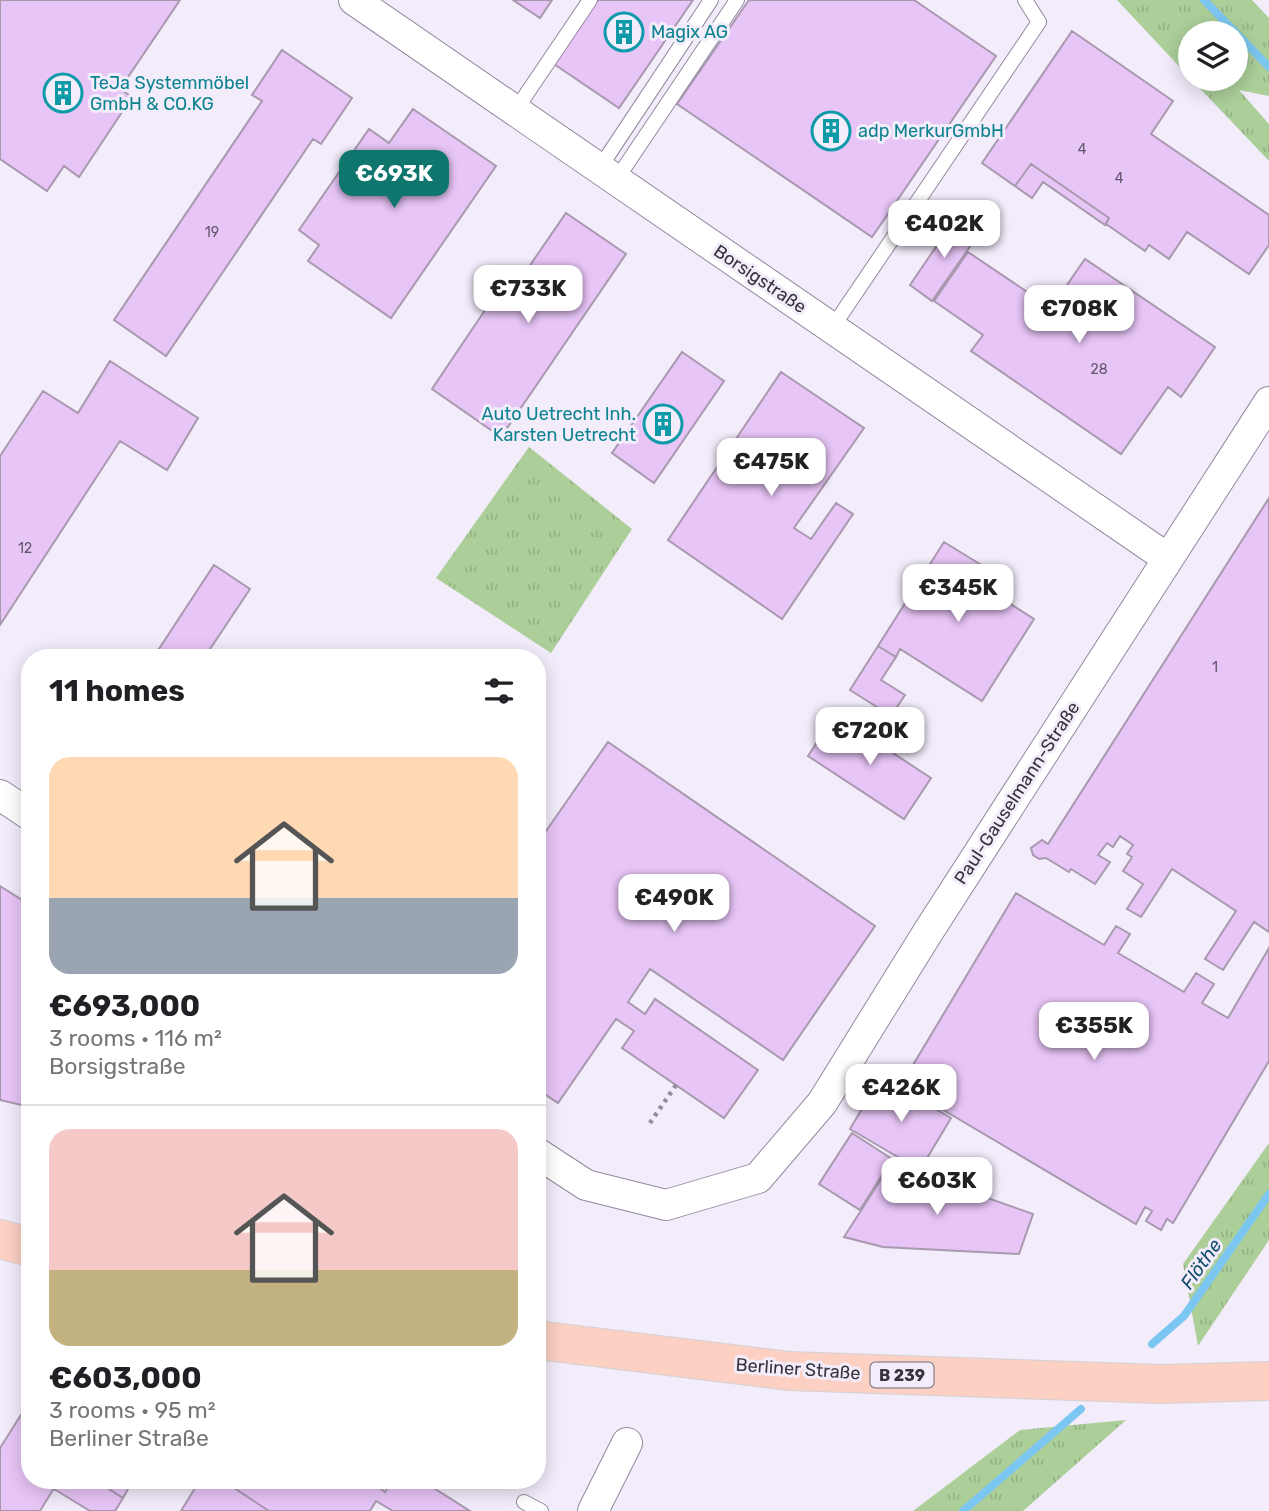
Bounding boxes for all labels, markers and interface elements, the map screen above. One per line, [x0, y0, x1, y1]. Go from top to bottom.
building icon: Magix AG [603, 11, 645, 53]
place label: Magix AG [651, 21, 728, 43]
map controls [1178, 21, 1248, 91]
button: layers [1178, 21, 1248, 91]
building icon: TeJa Systemmöbel GmbH & CO.KG [42, 72, 84, 114]
place label: TeJa Systemmöbel GmbH & CO.KG [90, 72, 249, 115]
building icon: adp MerkurGmbH [810, 110, 852, 152]
place label: adp MerkurGmbH [858, 120, 1004, 142]
house number: 4 [1078, 141, 1087, 158]
pin: €693K [345, 150, 443, 210]
text: €693K [355, 159, 433, 187]
house number: 4 [1115, 170, 1124, 187]
pin: €402K [895, 201, 993, 260]
text: €402K [904, 209, 984, 237]
house number: 19 [205, 224, 219, 241]
street label: Borsigstraße [709, 240, 811, 318]
pin: €733K [479, 266, 577, 325]
text: €733K [490, 274, 566, 302]
pin: €708K [1030, 286, 1128, 345]
text: €708K [1040, 294, 1118, 322]
house number: 28 [1090, 361, 1108, 378]
place label: Auto Uetrecht Inh. Karsten Uetrecht [481, 403, 636, 446]
building icon: Auto Uetrecht Inh. Karsten Uetrecht [642, 403, 684, 445]
pin: €475K [722, 438, 820, 498]
text: €475K [733, 447, 809, 475]
house number: 12 [18, 540, 32, 557]
pin: €345K [909, 564, 1007, 624]
text: €345K [918, 573, 998, 601]
house number: 1 [1212, 659, 1218, 676]
icon: filters [480, 672, 518, 710]
text: 11 homes [49, 673, 185, 709]
street label: Paul-Gauselmann-Straße [950, 697, 1084, 889]
pin: €720K [821, 708, 919, 767]
text: €720K [831, 716, 909, 744]
icon: home [221, 803, 347, 929]
pin: €490K [625, 874, 723, 934]
text: €490K [634, 883, 714, 911]
text: €693,000 [49, 988, 200, 1024]
pin: €355K [1045, 1002, 1143, 1062]
text: €355K [1055, 1011, 1133, 1039]
text: 3 rooms · 116 m² [49, 1024, 222, 1052]
text: Borsigstraße [49, 1052, 186, 1080]
pin: €426K [852, 1064, 950, 1124]
text: €426K [862, 1073, 940, 1101]
pin: €603K [888, 1158, 986, 1217]
text: €603K [897, 1166, 977, 1194]
icon: home [221, 1175, 347, 1301]
water label: Flöthe [1176, 1234, 1227, 1294]
street label: Berliner Straße [735, 1354, 861, 1384]
text: €603,000 [49, 1360, 202, 1396]
road number: B 239 [870, 1362, 934, 1387]
text: 3 rooms · 95 m² [49, 1396, 216, 1424]
text: Berliner Straße [49, 1424, 209, 1452]

